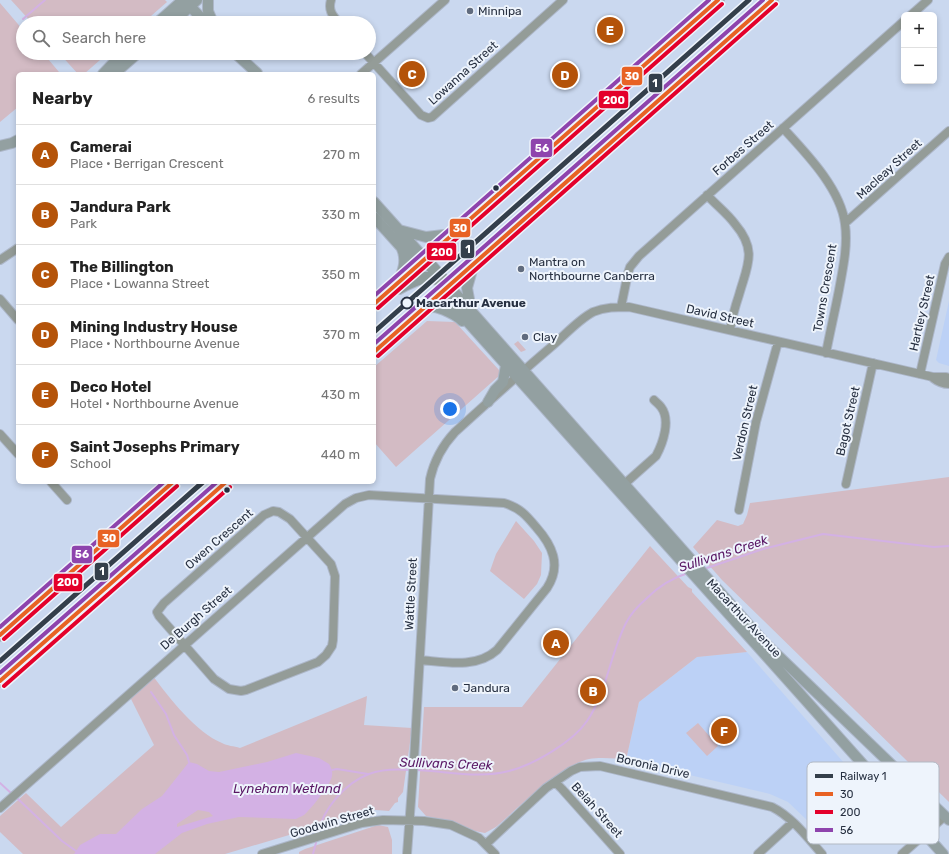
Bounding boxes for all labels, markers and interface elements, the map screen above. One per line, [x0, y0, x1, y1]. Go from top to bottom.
place label: Minnipa [478, 4, 522, 18]
marker: Minnipa [465, 6, 475, 16]
map controls [901, 12, 937, 84]
button: + [901, 12, 937, 48]
pin: E [597, 15, 623, 45]
search box [16, 16, 376, 60]
icon: search [30, 27, 52, 49]
text: Search here [62, 29, 146, 47]
street label: Lowanna Street [426, 38, 501, 108]
button: − [901, 48, 937, 84]
pin: C [399, 59, 425, 89]
pin: D [552, 60, 578, 90]
line badge: 30 [621, 66, 643, 86]
text: 30 [625, 70, 639, 83]
line badge: 1 [648, 73, 663, 93]
text: 1 [652, 77, 658, 90]
text: Nearby [32, 88, 93, 108]
line badge: 200 [598, 90, 629, 109]
text: 6 results [308, 91, 360, 106]
text: 200 [603, 94, 625, 107]
street label: Forbes Street [710, 118, 776, 178]
street label: Macleay Street [854, 136, 925, 202]
text: Camerai [70, 138, 132, 156]
line badge: 56 [530, 138, 553, 158]
text: 56 [535, 142, 549, 155]
text: A [40, 147, 50, 162]
text: 270 m [323, 147, 360, 162]
text: Place · Berrigan Crescent [70, 156, 224, 171]
unlabelled marker [491, 183, 501, 193]
text: Jandura Park [70, 198, 171, 216]
text: B [40, 207, 50, 222]
text: 330 m [321, 207, 360, 222]
text: Park [70, 216, 97, 231]
line badge: 30 [449, 218, 471, 238]
text: 30 [453, 222, 467, 235]
line badge: 1 [460, 239, 475, 259]
line badge: 200 [426, 242, 457, 261]
text: 1 [465, 243, 471, 256]
street label: Towns Crescent [810, 243, 840, 333]
text: 200 [431, 246, 453, 259]
place label: Mantra on Northbourne Canberra [529, 255, 655, 283]
text: The Billington [70, 258, 174, 276]
marker: Mantra on Northbourne Canberra [516, 264, 526, 274]
text: C [40, 267, 50, 282]
text: 350 m [321, 267, 360, 282]
street label: Hartley Street [906, 273, 938, 352]
text: Place · Lowanna Street [70, 276, 209, 291]
marker: Macarthur Avenue [400, 296, 414, 310]
place label: Macarthur Avenue [416, 296, 526, 310]
street label: David Street [685, 301, 756, 331]
text: Mining Industry House [70, 318, 238, 336]
text: D [40, 327, 50, 342]
text: 370 m [323, 327, 360, 342]
place label: Clay [533, 330, 557, 344]
marker: Clay [520, 332, 530, 342]
text: Place · Northbourne Avenue [70, 336, 240, 351]
text: Deco Hotel [70, 378, 151, 396]
street label: Verdon Street [729, 383, 761, 462]
street label: Bagot Street [833, 385, 863, 457]
text: E [41, 387, 49, 402]
text: 430 m [321, 387, 360, 402]
text: Hotel · Northbourne Avenue [70, 396, 239, 411]
your location [440, 399, 460, 419]
text: Saint Josephs Primary [70, 438, 240, 456]
text: F [41, 447, 49, 462]
text: 440 m [321, 447, 360, 462]
text: School [70, 456, 111, 471]
unlabelled marker [222, 485, 232, 495]
street label: Owen Crescent [182, 506, 256, 572]
line badge: 30 [97, 529, 120, 548]
text: 30 [102, 532, 116, 545]
water label: Sullivans Creek [677, 532, 770, 575]
line badge: 56 [71, 545, 93, 564]
text: 56 [75, 548, 89, 561]
street label: Wattle Street [402, 557, 420, 631]
line badge: 1 [94, 562, 109, 581]
text: 1 [99, 565, 105, 578]
line badge: 200 [53, 573, 83, 592]
text: 200 [57, 576, 79, 589]
street label: Macarthur Avenue [704, 576, 784, 660]
street label: De Burgh Street [158, 583, 235, 653]
pin: A [543, 628, 569, 658]
pin: B [580, 676, 606, 706]
place label: Jandura [463, 681, 510, 695]
marker: Jandura [450, 683, 460, 693]
pin: F [711, 716, 737, 746]
street label: Boronia Drive [615, 751, 691, 781]
water label: Sullivans Creek [399, 754, 493, 773]
legend [807, 762, 939, 844]
text: Railway 1 [840, 770, 886, 783]
street label: Belah Street [569, 780, 626, 841]
water label: Lyneham Wetland [233, 781, 341, 796]
text: 30 [840, 788, 854, 801]
street label: Goodwin Street [288, 803, 376, 841]
text: 200 [840, 806, 860, 819]
text: 56 [840, 824, 854, 837]

